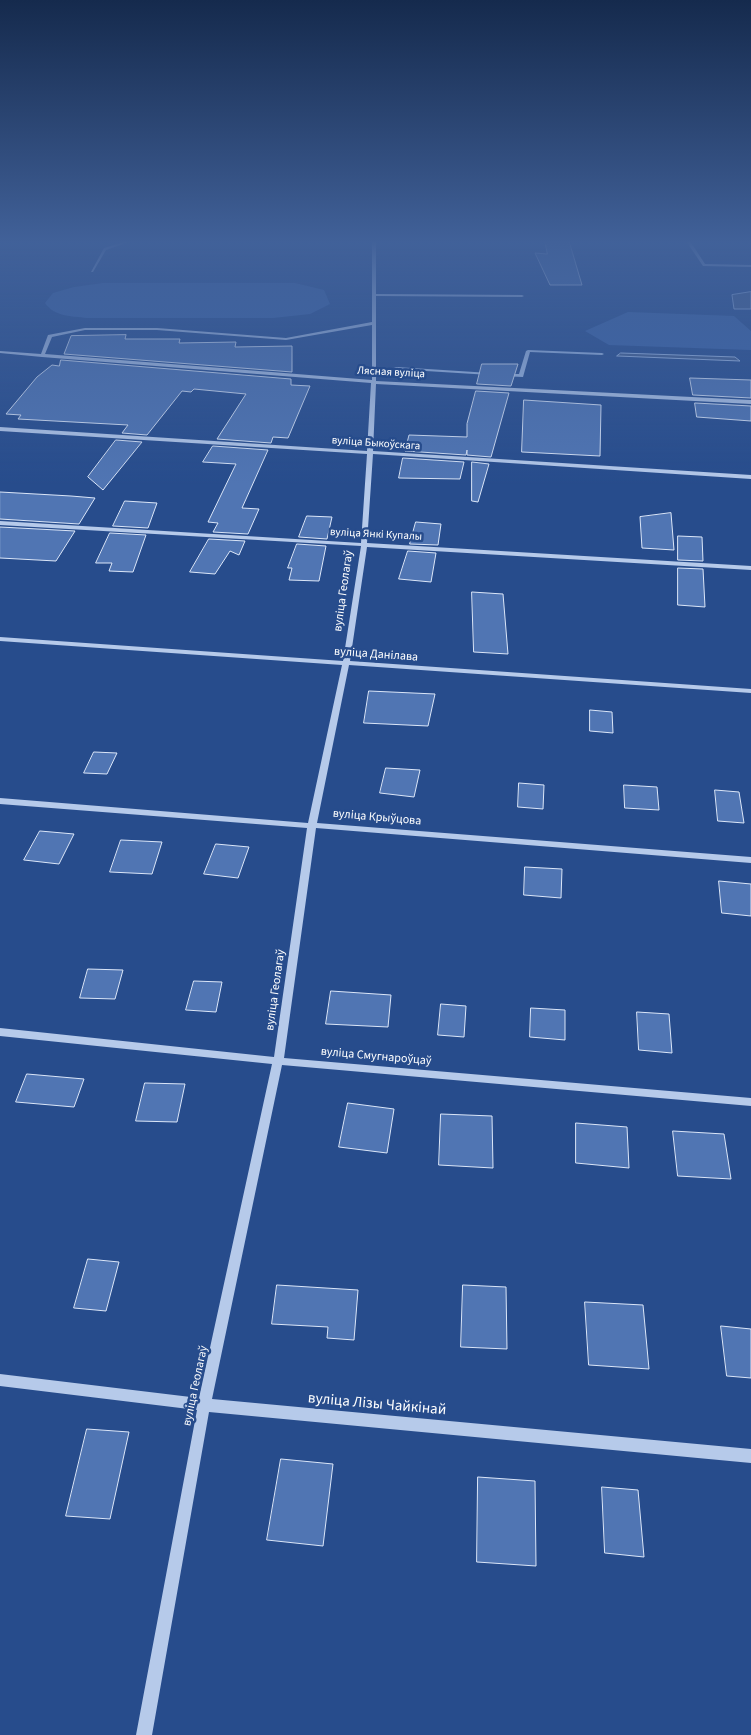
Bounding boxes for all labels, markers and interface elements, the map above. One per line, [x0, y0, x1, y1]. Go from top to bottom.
street label: Лясная вуліца [357, 365, 425, 381]
street label: вуліца Быкоўскага [331, 434, 421, 454]
street label: вуліца Янкі Купалы [330, 526, 422, 544]
street label: вуліца Геолагаў [331, 549, 357, 633]
street label: вуліца Данілава [334, 645, 418, 665]
street label: вуліца Крыўцова [332, 807, 422, 829]
street label: вуліца Геолагаў [263, 948, 289, 1032]
street label: вуліца Смугнароўцаў [320, 1045, 432, 1069]
street label: вуліца Геолагаў [180, 1344, 212, 1428]
street label: вуліца Лізы Чайкінай [307, 1390, 447, 1420]

